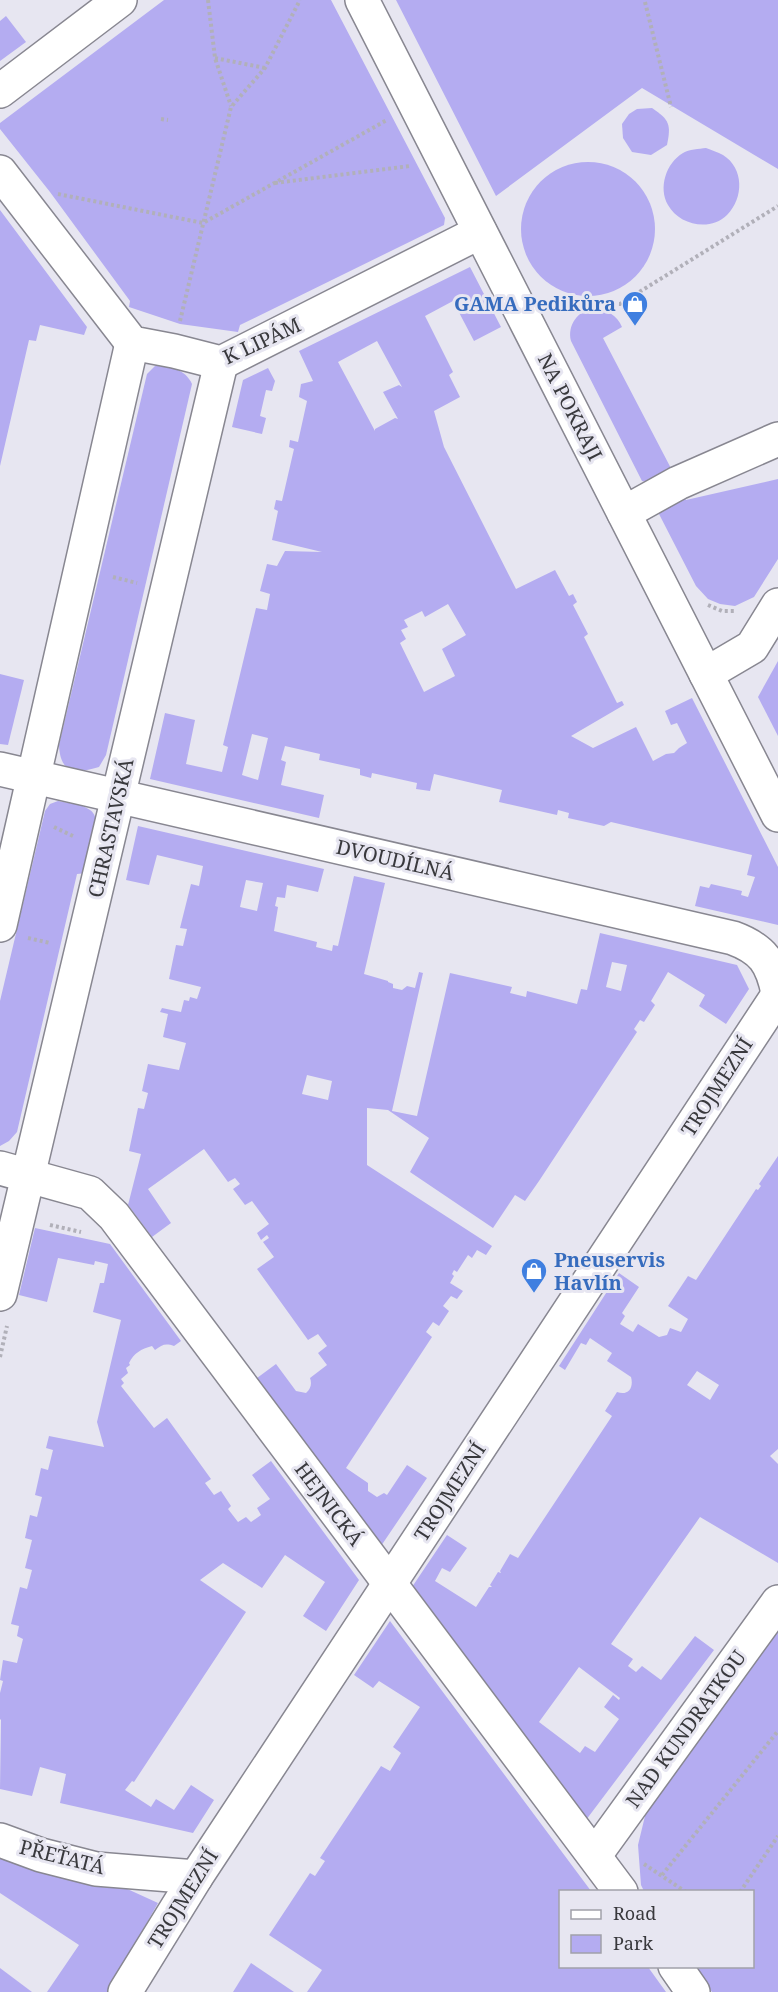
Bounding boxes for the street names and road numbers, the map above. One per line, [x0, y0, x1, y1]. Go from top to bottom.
street label: K LIPÁM [218, 311, 305, 370]
street label: NA POKRAJI [532, 348, 609, 465]
street label: CHRASTAVSKÁ [81, 755, 140, 900]
street label: DVOUDÍLNÁ [334, 833, 458, 886]
street label: TROJMEZNÍ [675, 1032, 759, 1141]
street label: TROJMEZNÍ [408, 1437, 492, 1546]
street label: HEJNICKÁ [289, 1456, 370, 1552]
street label: NAD KUNDRATKOU [619, 1644, 752, 1813]
street label: PŘEŤATÁ [17, 1833, 108, 1880]
street label: TROJMEZNÍ [141, 1844, 224, 1954]

